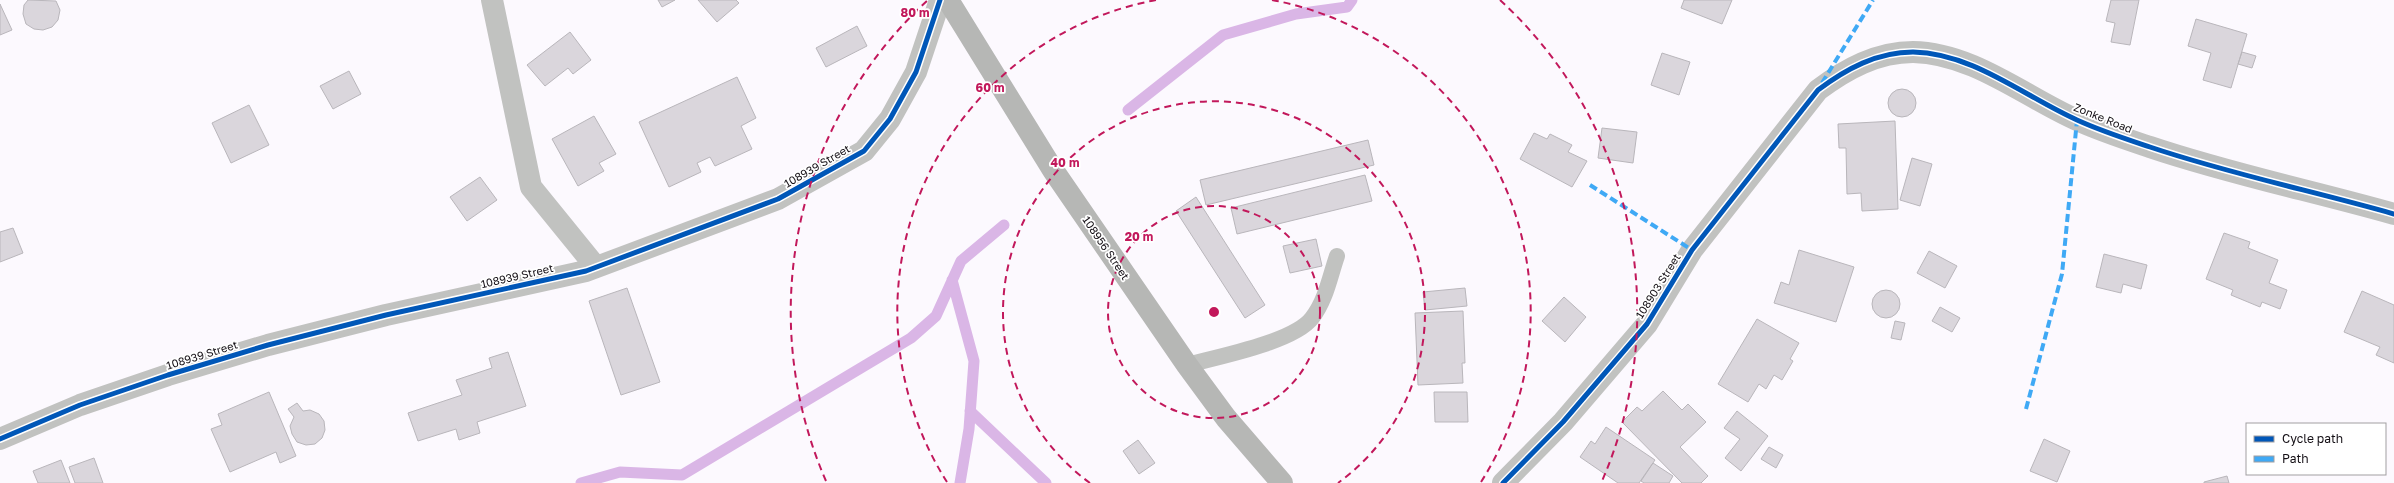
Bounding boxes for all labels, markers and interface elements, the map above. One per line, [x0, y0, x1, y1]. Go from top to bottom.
text: 80 m [901, 5, 929, 20]
text: 60 m [976, 80, 1004, 95]
street label: Zonke Road [2072, 100, 2134, 135]
street label: 108939 Street [781, 141, 852, 190]
text: 40 m [1051, 155, 1079, 170]
street label: 108956 Street [1080, 213, 1132, 282]
text: 20 m [1125, 229, 1153, 244]
street label: 108903 Street [1632, 251, 1683, 321]
street label: 108939 Street [479, 261, 554, 290]
centre of rings [1207, 305, 1221, 319]
street label: 108939 Street [165, 337, 239, 372]
legend [2246, 423, 2386, 475]
text: Cycle path [2282, 431, 2343, 446]
text: Path [2282, 451, 2309, 466]

